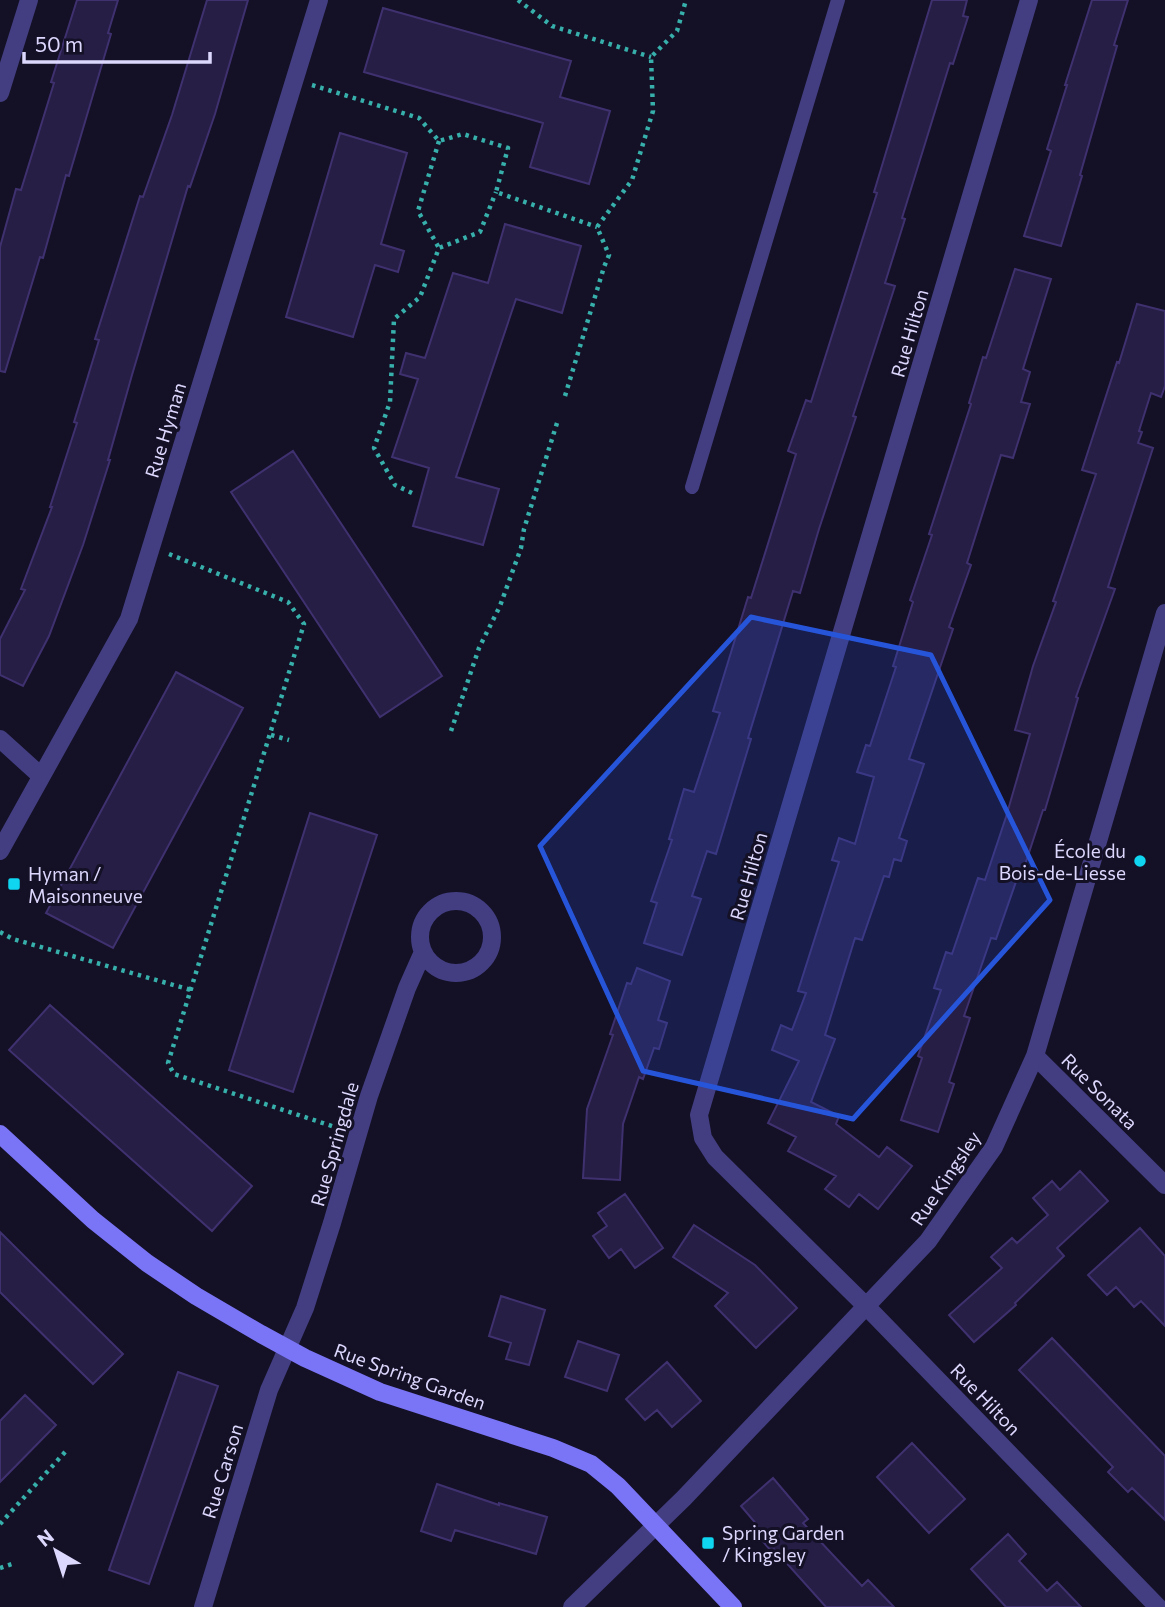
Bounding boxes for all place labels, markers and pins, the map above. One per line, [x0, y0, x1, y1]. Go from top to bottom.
place label: École du Bois-de-Liesse [999, 839, 1126, 884]
marker: École du Bois-de-Liesse [1132, 853, 1148, 869]
place label: Hyman / Maisonneuve [28, 862, 143, 907]
marker: Hyman / Maisonneuve [6, 876, 22, 892]
place label: Spring Garden / Kingsley [722, 1521, 845, 1566]
marker: Spring Garden / Kingsley [700, 1535, 716, 1551]

